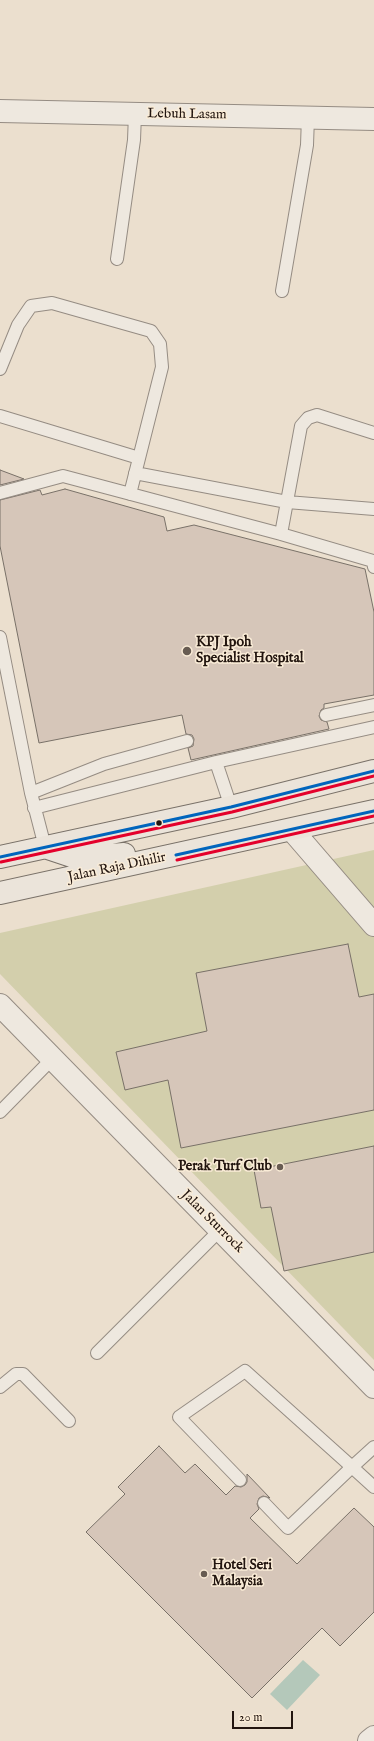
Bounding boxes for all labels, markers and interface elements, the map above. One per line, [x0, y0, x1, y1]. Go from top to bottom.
street label: Lebuh Lasam [147, 106, 227, 124]
place label: KPJ Ipoh Specialist Hospital [196, 635, 304, 668]
marker: KPJ Ipoh Specialist Hospital [181, 645, 193, 657]
unlabelled marker [154, 818, 164, 828]
street label: Jalan Raja Dihilir [66, 849, 168, 887]
place label: Perak Turf Club [178, 1159, 272, 1175]
marker: Perak Turf Club [275, 1162, 285, 1172]
street label: Jalan Sturrock [177, 1187, 247, 1257]
place label: Hotel Seri Malaysia [212, 1558, 272, 1590]
marker: Hotel Seri Malaysia [199, 1569, 209, 1579]
scale bar [234, 1703, 295, 1729]
text: 20 m [239, 1710, 262, 1725]

